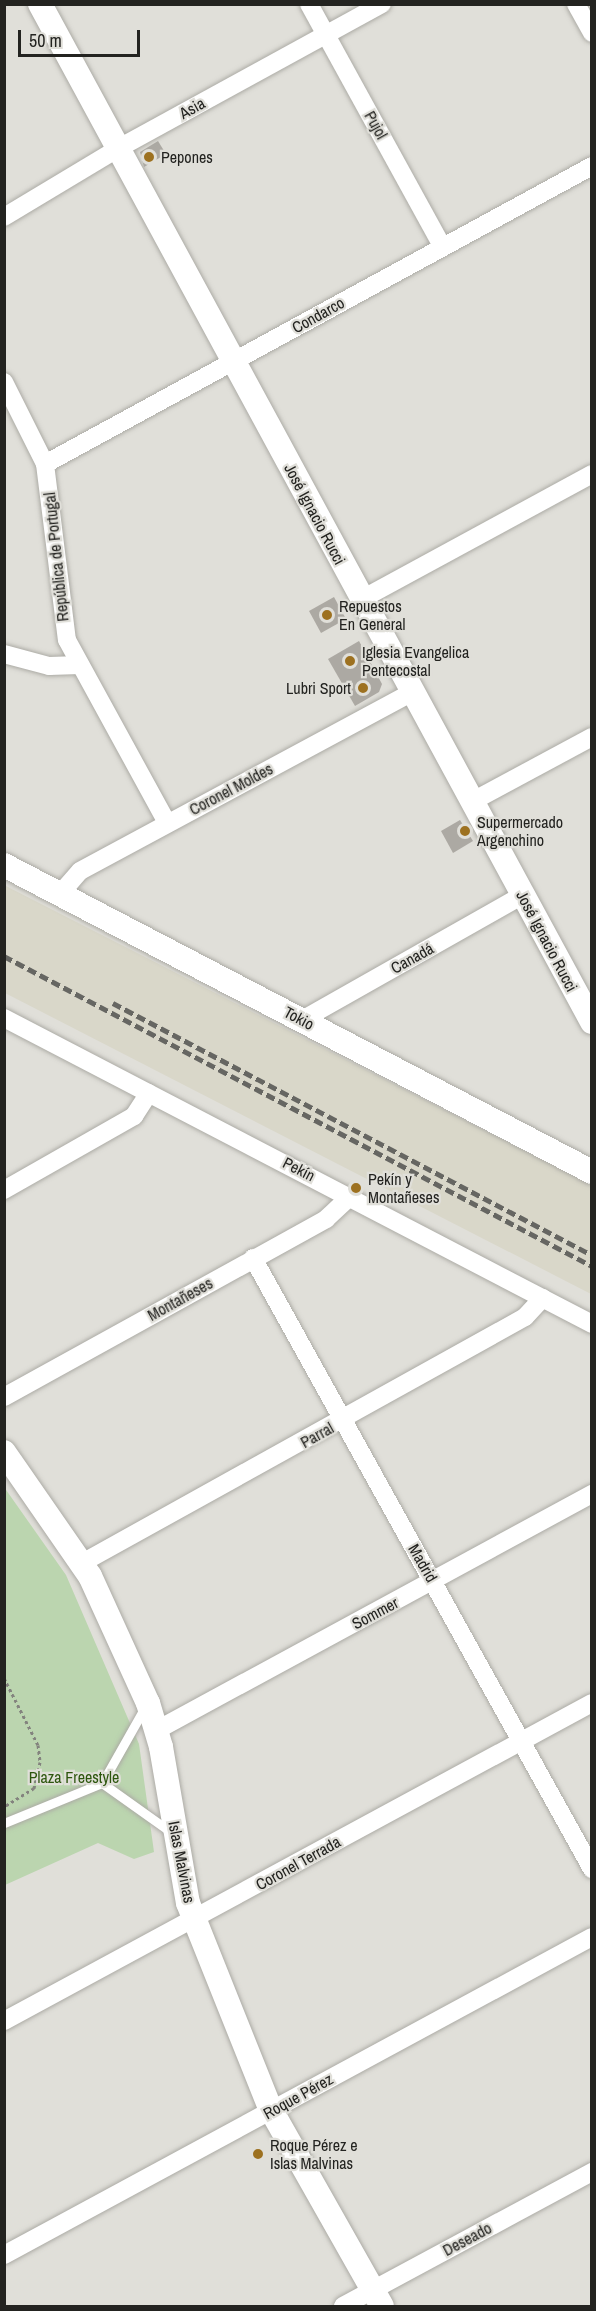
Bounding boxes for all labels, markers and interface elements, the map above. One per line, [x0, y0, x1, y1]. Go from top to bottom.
scale bar [21, 18, 142, 56]
text: 50 m [29, 28, 62, 53]
street label: Asia [176, 93, 208, 123]
street label: Pujol [361, 108, 391, 142]
place label: Pepones [161, 147, 213, 167]
marker: Pepones [142, 150, 156, 164]
street label: Condarco [288, 293, 348, 337]
street label: José Ignacio Rucci [280, 460, 350, 568]
street label: República de Portugal [40, 491, 72, 623]
place label: Repuestos En General [339, 596, 405, 634]
marker: Repuestos En General [320, 608, 334, 622]
place label: Iglesia Evangelica Pentecostal [362, 642, 469, 680]
marker: Iglesia Evangelica Pentecostal [343, 654, 357, 668]
place label: Lubri Sport [286, 678, 351, 698]
marker: Lubri Sport [356, 681, 370, 695]
street label: Coronel Moldes [186, 759, 276, 819]
place label: Supermercado Argenchino [477, 812, 563, 850]
marker: Supermercado Argenchino [458, 824, 472, 838]
street label: José Ignacio Rucci [512, 887, 582, 995]
street label: Canadá [387, 938, 437, 978]
street label: Tokio [281, 1002, 317, 1034]
street label: Pekín [280, 1153, 318, 1185]
place label: Pekín y Montañeses [368, 1169, 439, 1207]
marker: Pekín y Montañeses [349, 1181, 363, 1195]
street label: Montañeses [144, 1273, 216, 1325]
street label: Parral [297, 1418, 337, 1452]
street label: Madrid [404, 1541, 442, 1585]
street label: Sommer [349, 1593, 401, 1633]
park label: Plaza Freestyle [29, 1767, 119, 1787]
street label: Islas Malvinas [165, 1819, 199, 1905]
street label: Coronel Terrada [252, 1832, 344, 1894]
street label: Roque Pérez [260, 2069, 336, 2123]
place label: Roque Pérez e Islas Malvinas [270, 2135, 358, 2173]
marker: Roque Pérez e Islas Malvinas [251, 2147, 265, 2161]
street label: Deseado [439, 2218, 495, 2260]

